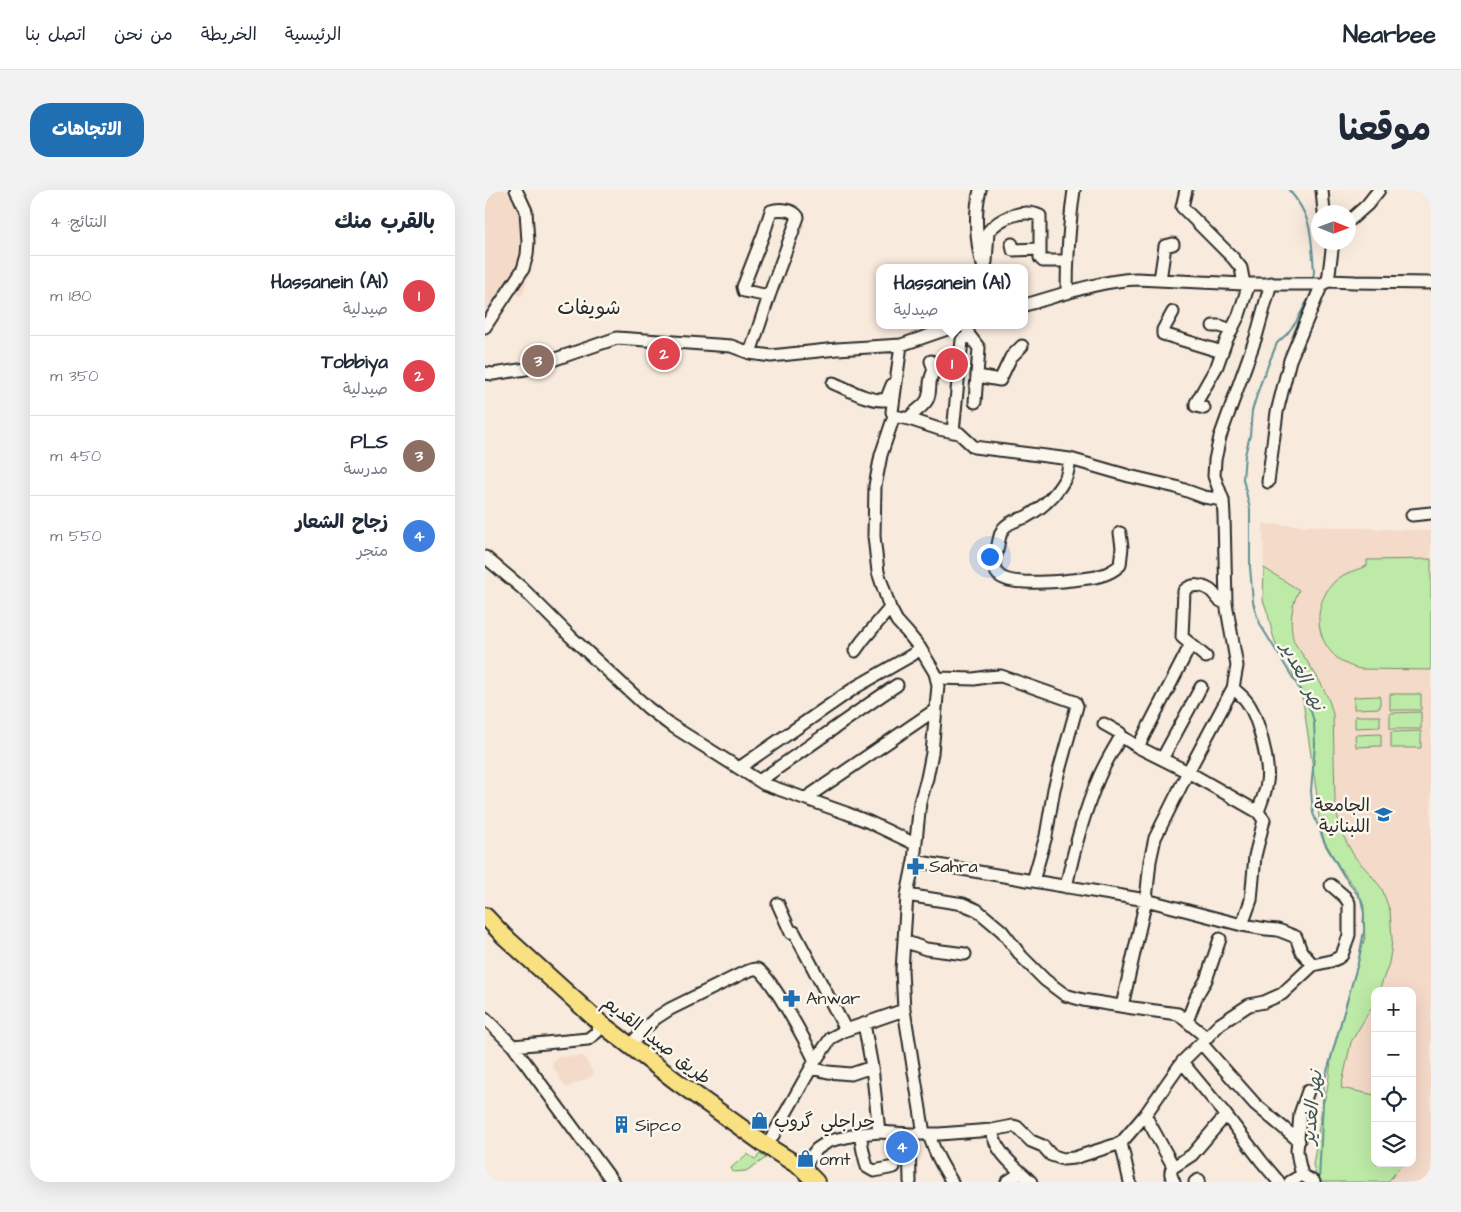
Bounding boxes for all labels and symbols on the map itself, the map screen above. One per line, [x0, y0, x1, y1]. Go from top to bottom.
north arrow [1311, 205, 1356, 250]
district label: شويفات [557, 294, 621, 322]
pin: 2 [648, 335, 680, 373]
pin: 3 [522, 342, 554, 380]
pin: 1 [936, 345, 968, 383]
your location [977, 544, 1003, 570]
water label: نهر الغدير [1273, 635, 1332, 717]
place label: الجامعة اللبنانية [1314, 793, 1370, 839]
school or university icon: الجامعة اللبنانية [1374, 805, 1394, 825]
place label: Sahra [929, 854, 978, 879]
pharmacy icon: Sahra [905, 856, 925, 876]
place label: Anwar [806, 986, 860, 1011]
pharmacy icon: Anwar [782, 988, 802, 1008]
street label: طريق صيدا القديم [597, 990, 716, 1092]
water label: نهر الغدير [1295, 1067, 1330, 1148]
place label: حراجلي گروپ [774, 1109, 875, 1137]
shop icon: حراجلي گروپ [750, 1111, 770, 1131]
place label: Sipco [635, 1113, 681, 1138]
building icon: Sipco [611, 1115, 631, 1135]
pin: 4 [886, 1128, 918, 1166]
place label: omt [819, 1147, 851, 1172]
shop icon: omt [795, 1149, 815, 1169]

